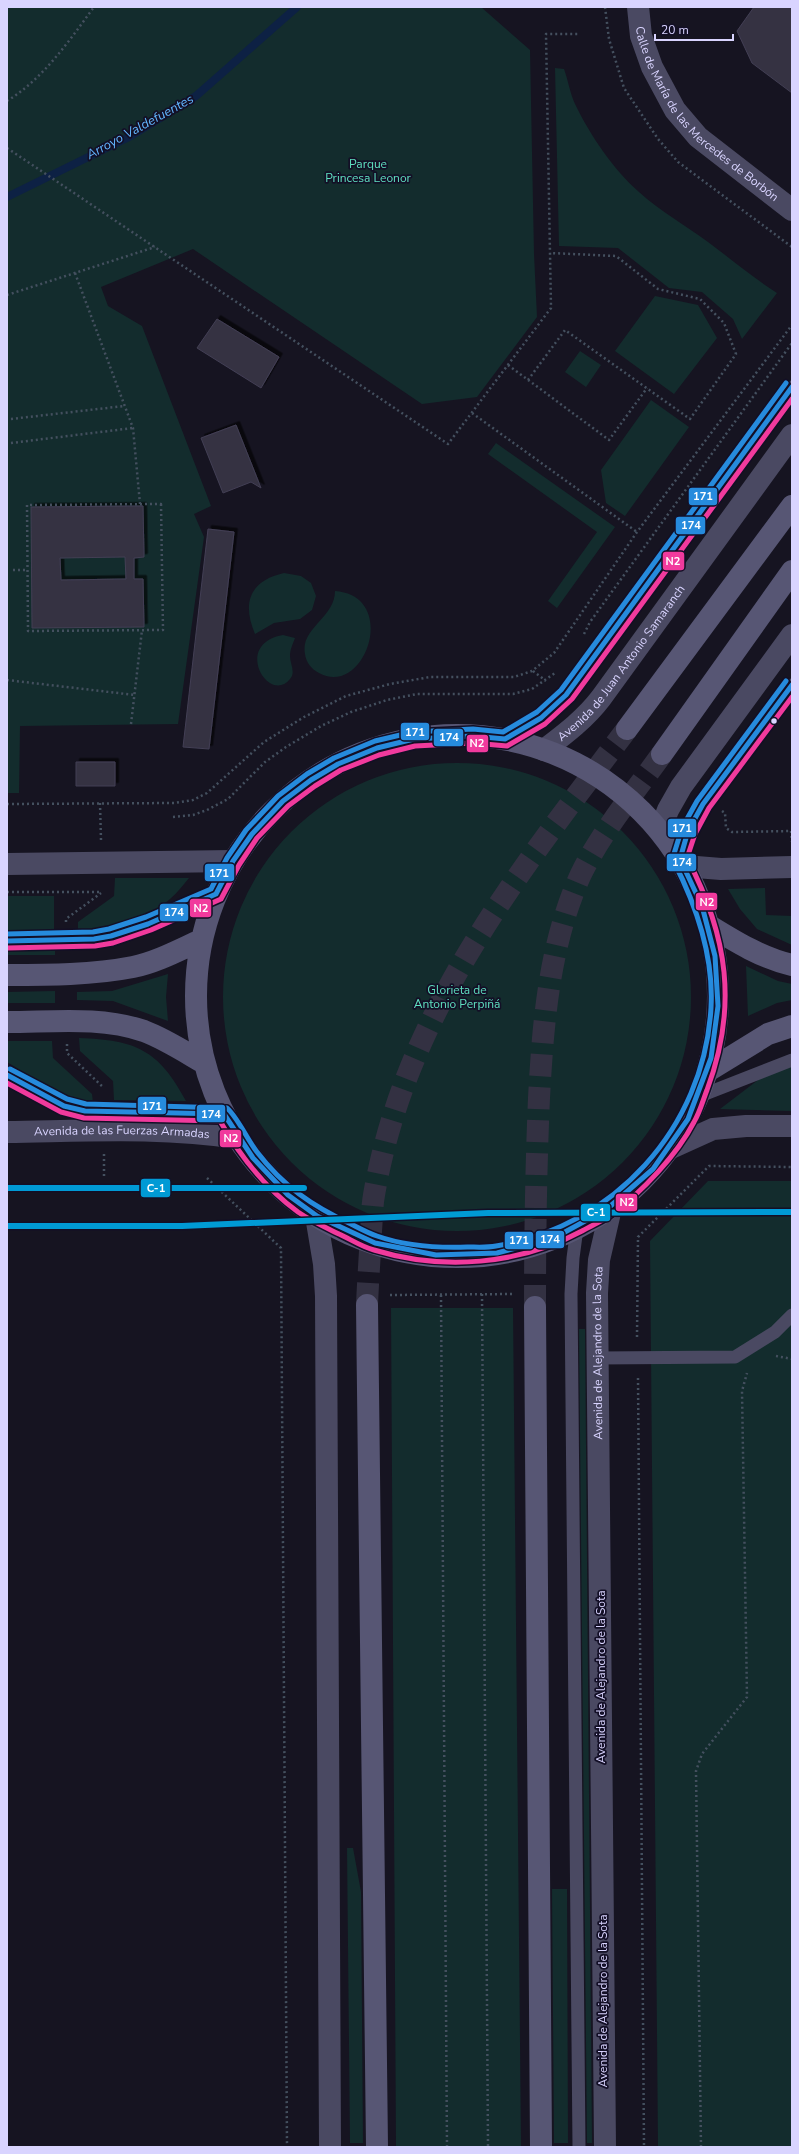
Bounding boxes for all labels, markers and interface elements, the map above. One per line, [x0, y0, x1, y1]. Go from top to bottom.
scale bar [655, 16, 733, 42]
text: 20 m [661, 22, 689, 38]
street label: Calle de María de las Mercedes de Borbón [632, 26, 782, 205]
water label: Arroyo Valdefuentes [82, 90, 197, 164]
park label: Parque Princesa Leonor [325, 156, 412, 186]
line badge: 171 [688, 487, 718, 506]
text: 171 [693, 489, 713, 504]
line badge: 174 [675, 516, 706, 535]
text: 174 [681, 518, 701, 533]
line badge: N2 [662, 551, 685, 571]
text: N2 [666, 554, 681, 569]
street label: Avenida de Juan Antonio Samaranch [554, 582, 688, 745]
unlabelled marker [769, 716, 779, 726]
line badge: 171 [400, 722, 430, 741]
text: 171 [405, 725, 425, 740]
line badge: 174 [433, 728, 464, 747]
text: 174 [439, 730, 459, 745]
line badge: N2 [466, 734, 489, 753]
text: N2 [470, 736, 485, 751]
line badge: 171 [667, 818, 697, 838]
text: 171 [672, 821, 692, 836]
line badge: 174 [666, 853, 697, 872]
text: 174 [672, 855, 692, 870]
line badge: 171 [204, 863, 235, 882]
text: 171 [209, 866, 229, 881]
line badge: N2 [695, 892, 718, 911]
text: N2 [700, 895, 715, 910]
line badge: N2 [189, 898, 212, 918]
text: N2 [194, 901, 209, 916]
line badge: 174 [159, 903, 189, 922]
text: 174 [164, 905, 184, 920]
park label: Glorieta de Antonio Perpiñá [414, 982, 500, 1012]
line badge: 171 [137, 1096, 167, 1115]
text: 171 [142, 1099, 162, 1114]
line badge: 174 [196, 1104, 226, 1123]
text: 174 [201, 1107, 221, 1122]
street label: Avenida de las Fuerzas Armadas [34, 1122, 211, 1142]
line badge: N2 [219, 1129, 242, 1148]
text: N2 [224, 1131, 239, 1146]
line badge: C-1 [140, 1178, 171, 1198]
text: C-1 [147, 1181, 165, 1196]
line badge: N2 [615, 1193, 638, 1212]
text: N2 [620, 1195, 635, 1210]
line badge: C-1 [580, 1203, 611, 1222]
text: C-1 [587, 1205, 605, 1220]
line badge: 174 [535, 1230, 565, 1249]
line badge: 171 [504, 1231, 534, 1250]
text: 174 [540, 1232, 560, 1247]
text: 171 [509, 1233, 529, 1248]
street label: Avenida de Alejandro de la Sota [589, 1266, 607, 1440]
street label: Avenida de Alejandro de la Sota [593, 1590, 609, 1764]
street label: Avenida de Alejandro de la Sota [595, 1914, 611, 2088]

